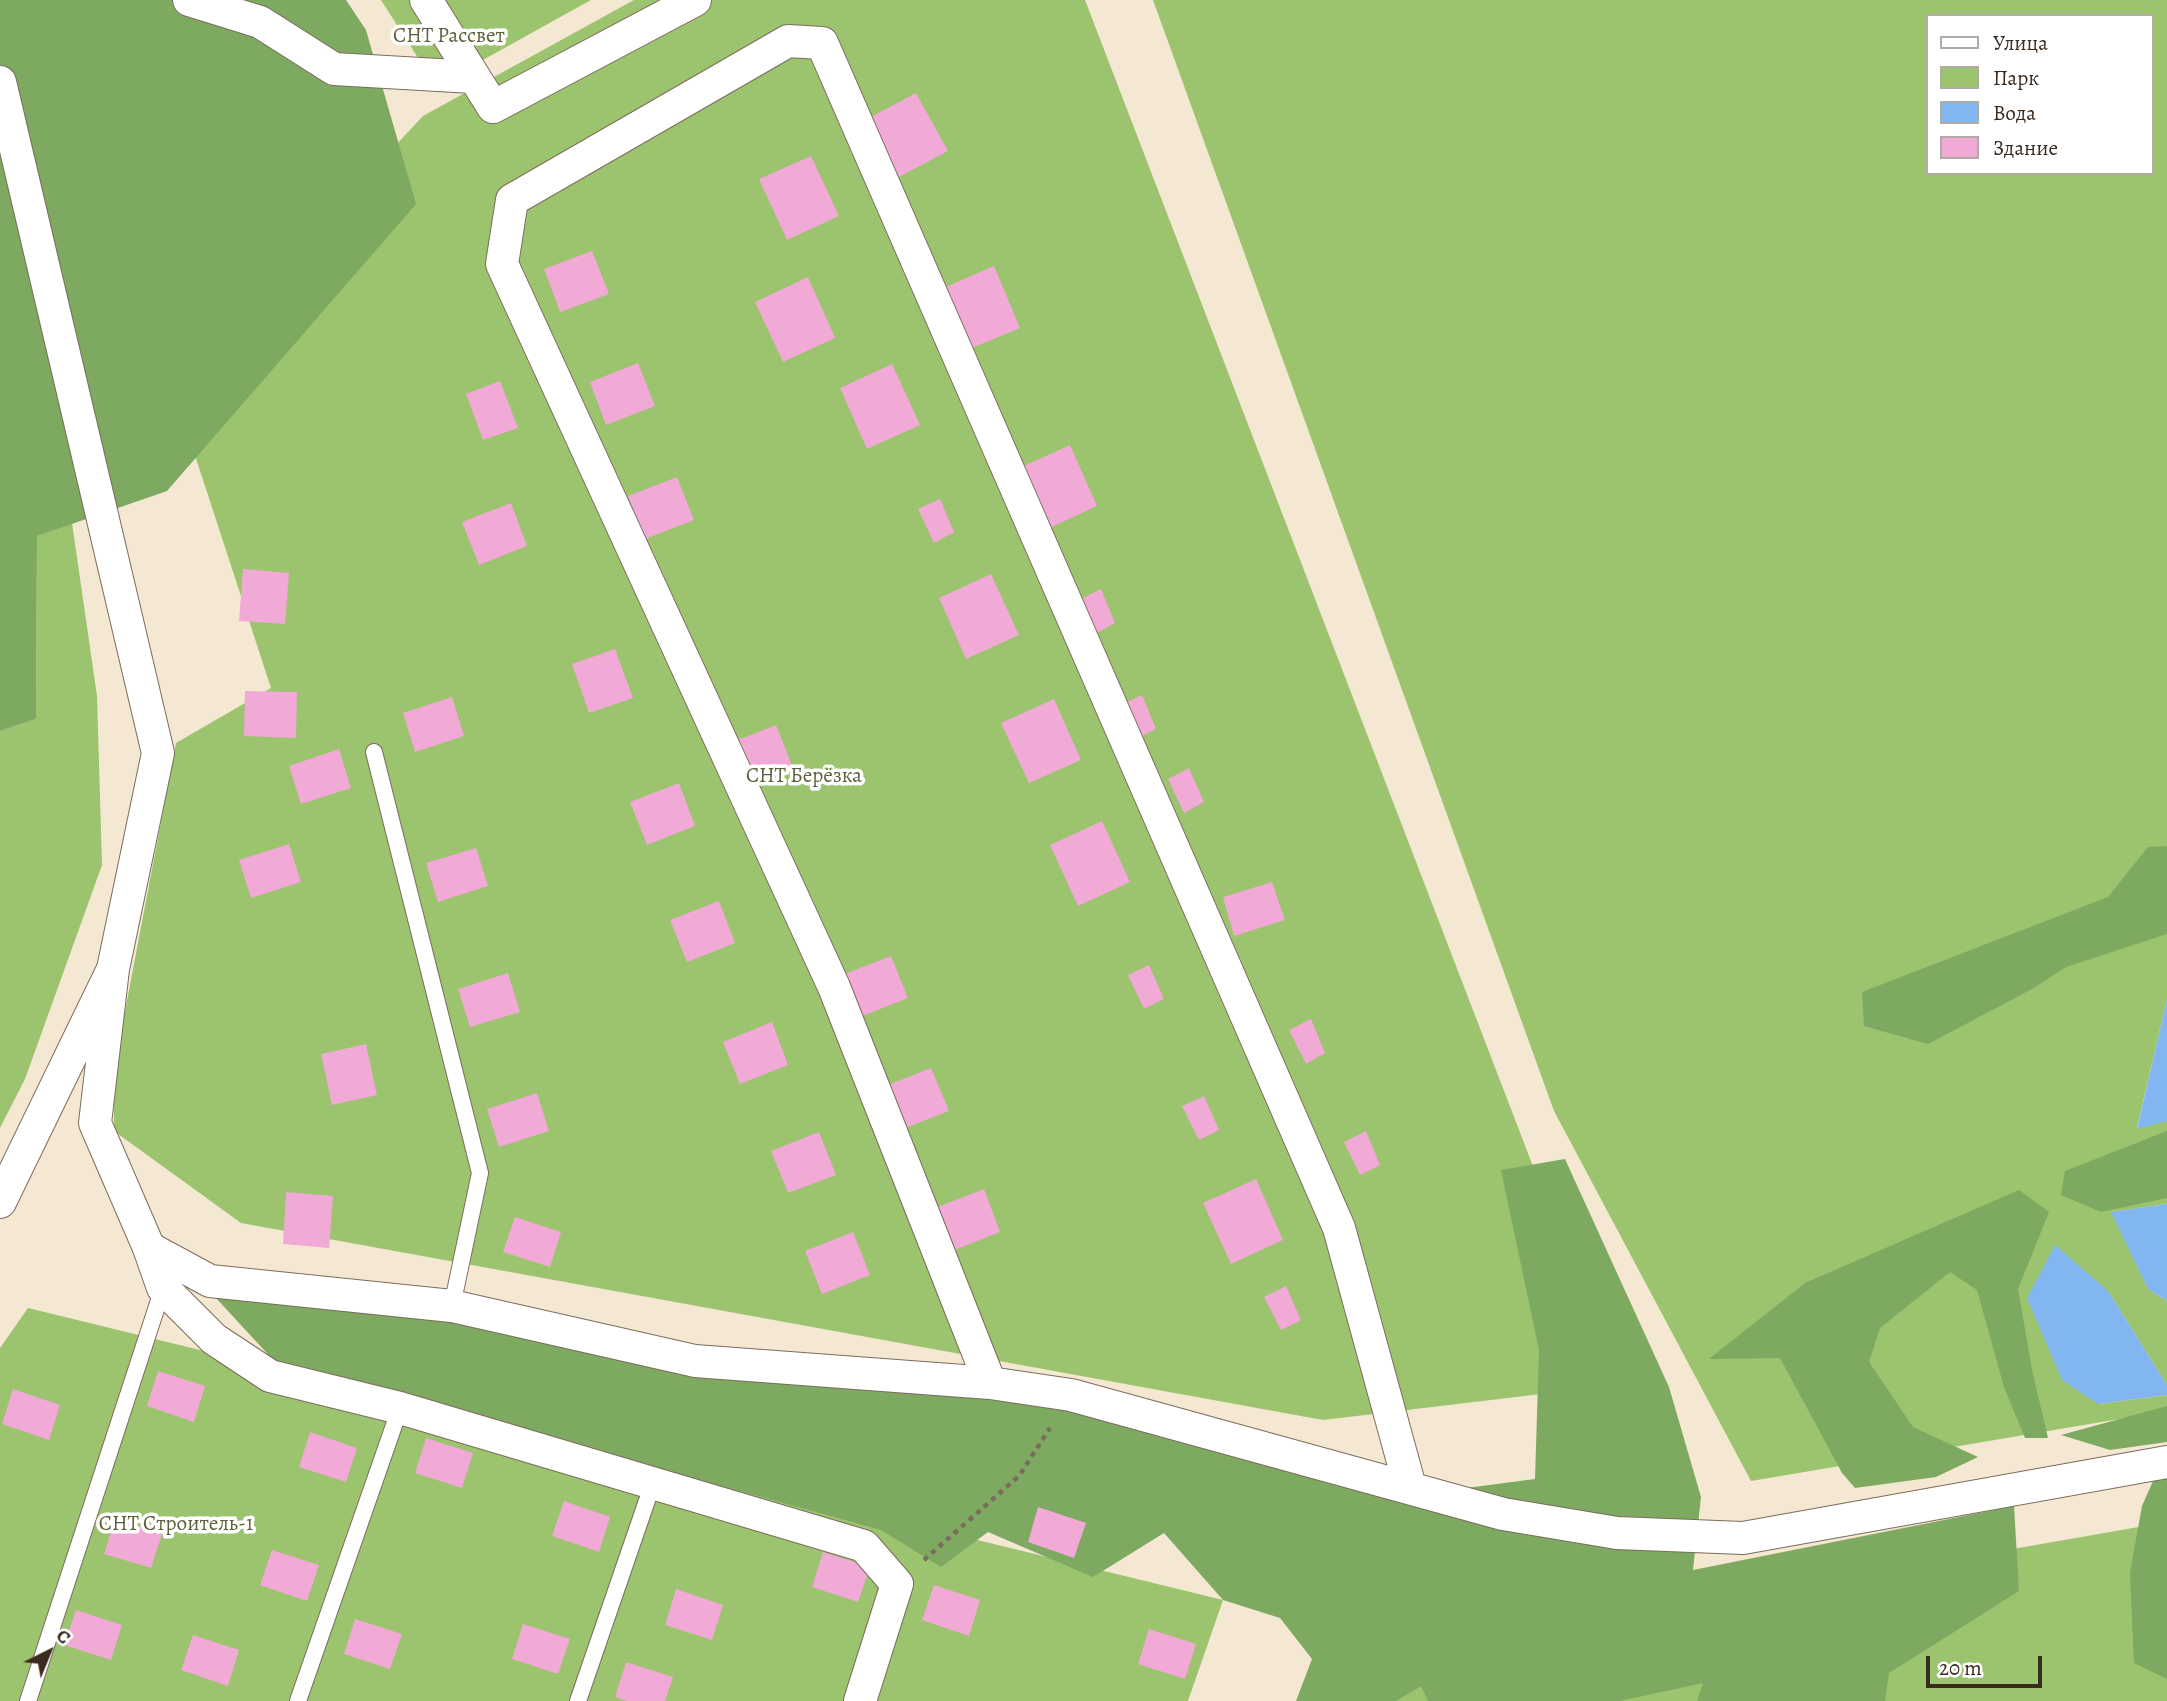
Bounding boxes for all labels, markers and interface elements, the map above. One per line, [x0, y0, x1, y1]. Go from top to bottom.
legend [1926, 14, 2153, 175]
park label: СНТ Рассвет [393, 24, 505, 50]
text: Улица [1993, 29, 2048, 57]
text: Парк [1993, 64, 2039, 92]
text: Вода [1993, 99, 2036, 127]
text: Здание [1993, 134, 2058, 162]
park label: СНТ Берёзка [746, 764, 862, 790]
park label: СНТ Строитель-1 [99, 1512, 253, 1538]
north arrow [14, 1617, 84, 1687]
text: С [50, 1623, 76, 1650]
scale bar [1929, 1642, 2044, 1686]
text: 20 m [1939, 1654, 1982, 1682]

